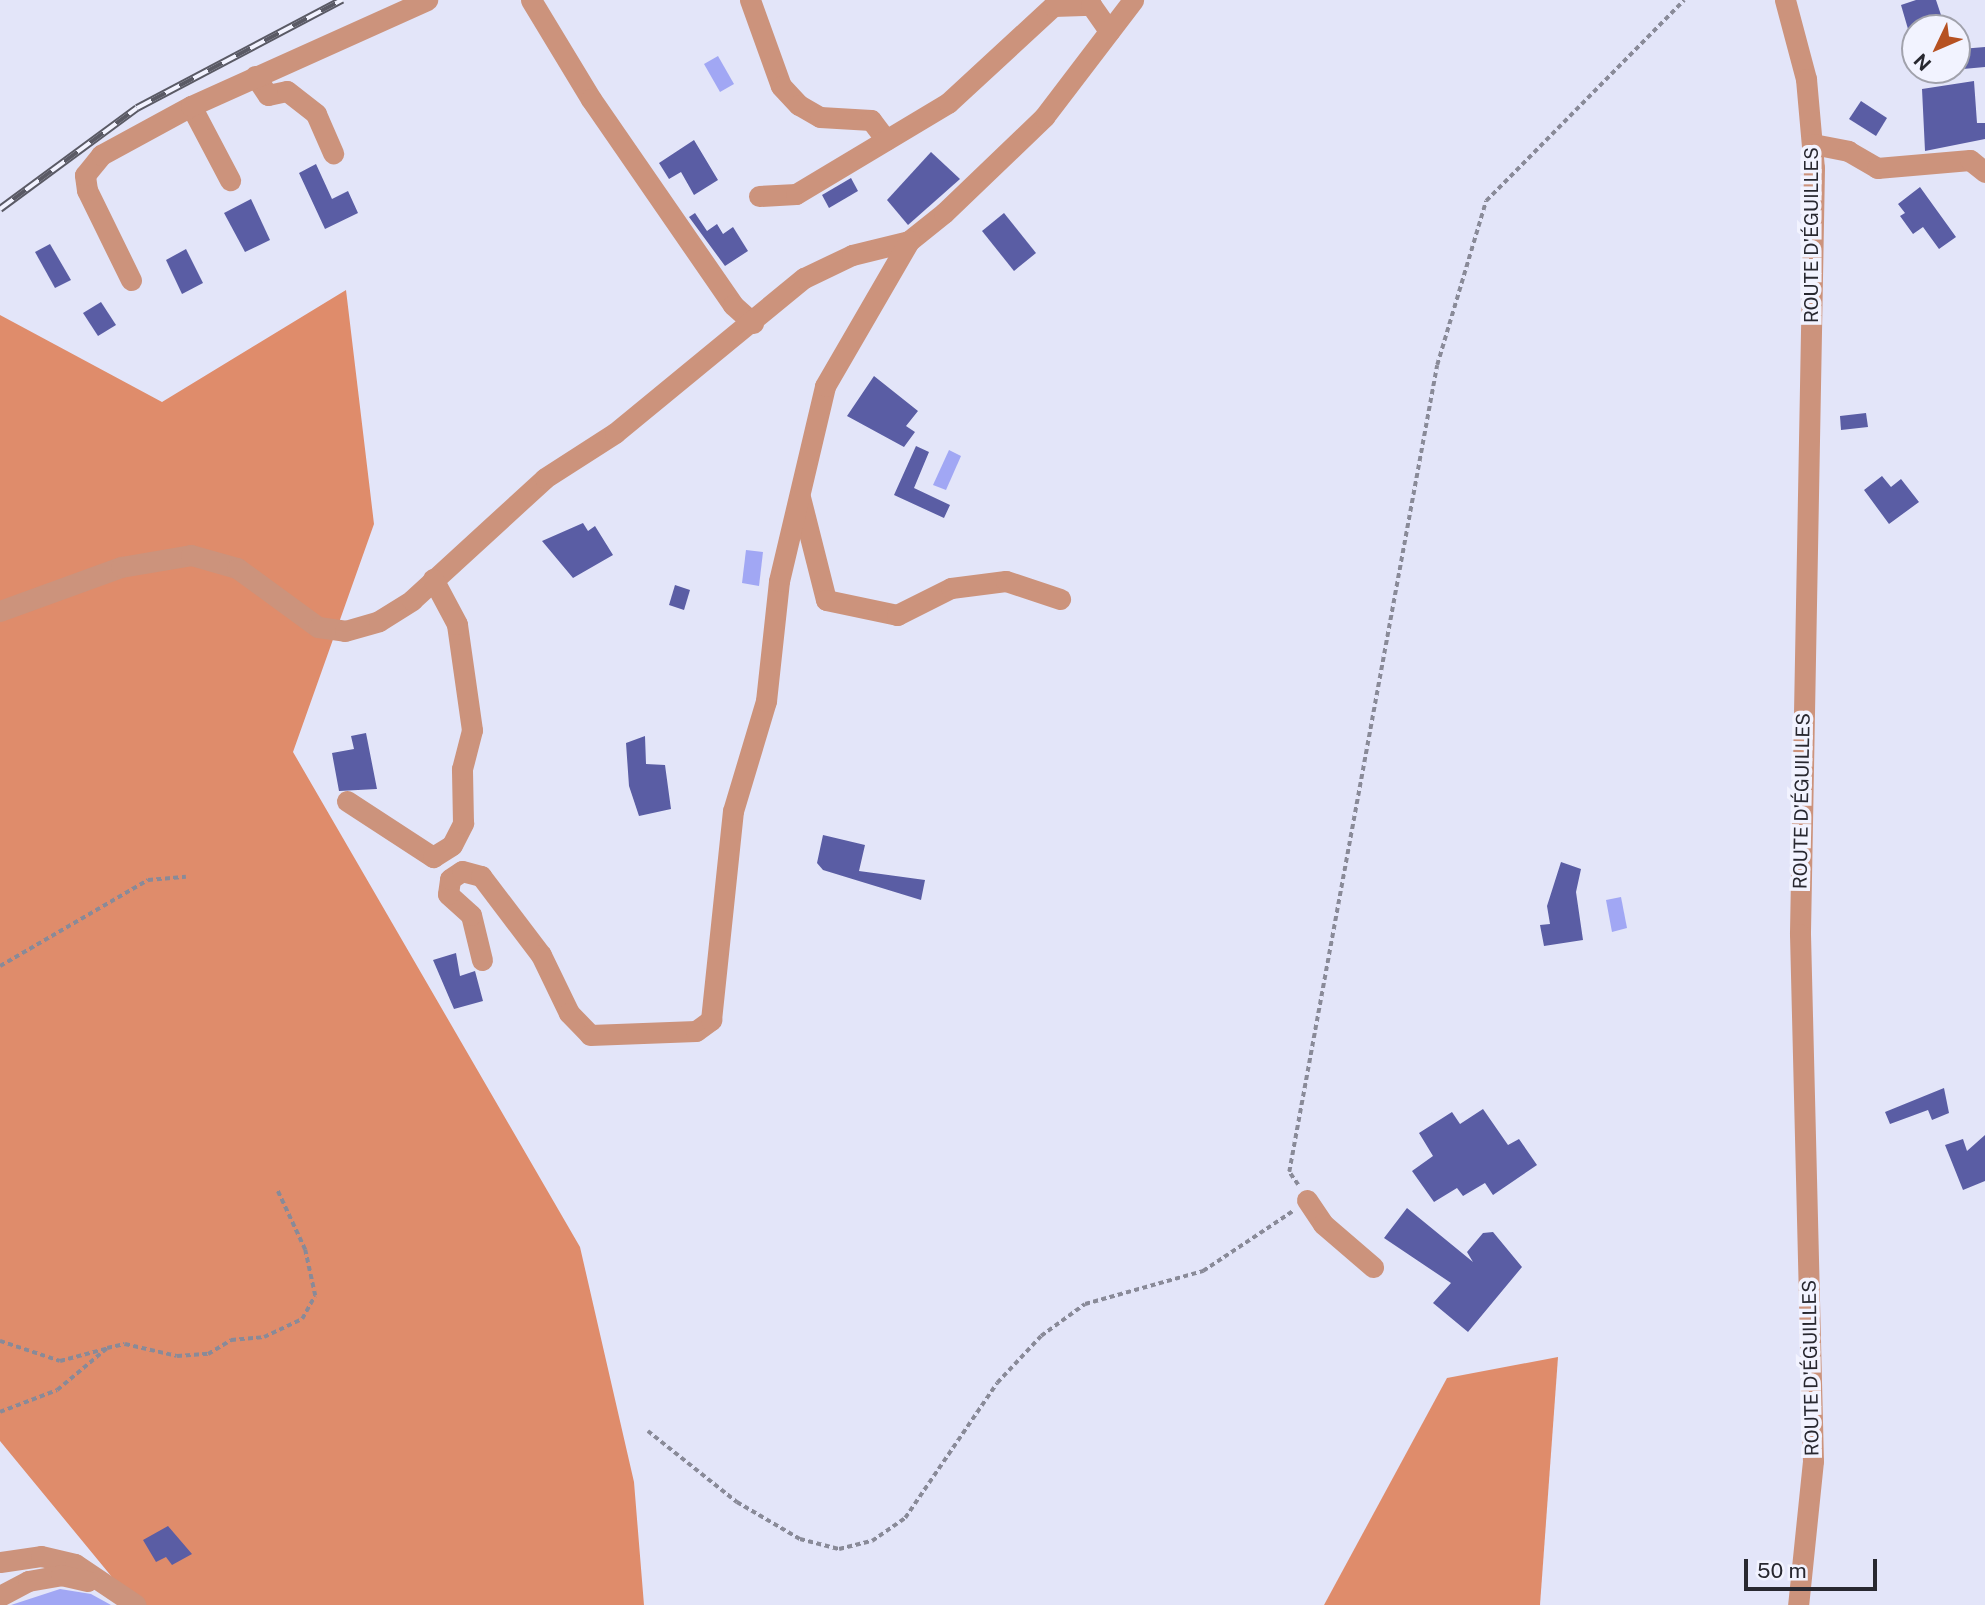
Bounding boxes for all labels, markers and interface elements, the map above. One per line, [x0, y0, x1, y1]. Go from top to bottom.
north arrow [1901, 14, 1971, 84]
text: N [1909, 49, 1935, 75]
street label: ROUTE D'ÉGUILLES [1801, 147, 1823, 323]
street label: ROUTE D'ÉGUILLES [1789, 713, 1815, 889]
street label: ROUTE D'ÉGUILLES [1798, 1280, 1824, 1456]
scale bar [1747, 1546, 1880, 1590]
text: 50 m [1757, 1558, 1807, 1583]

